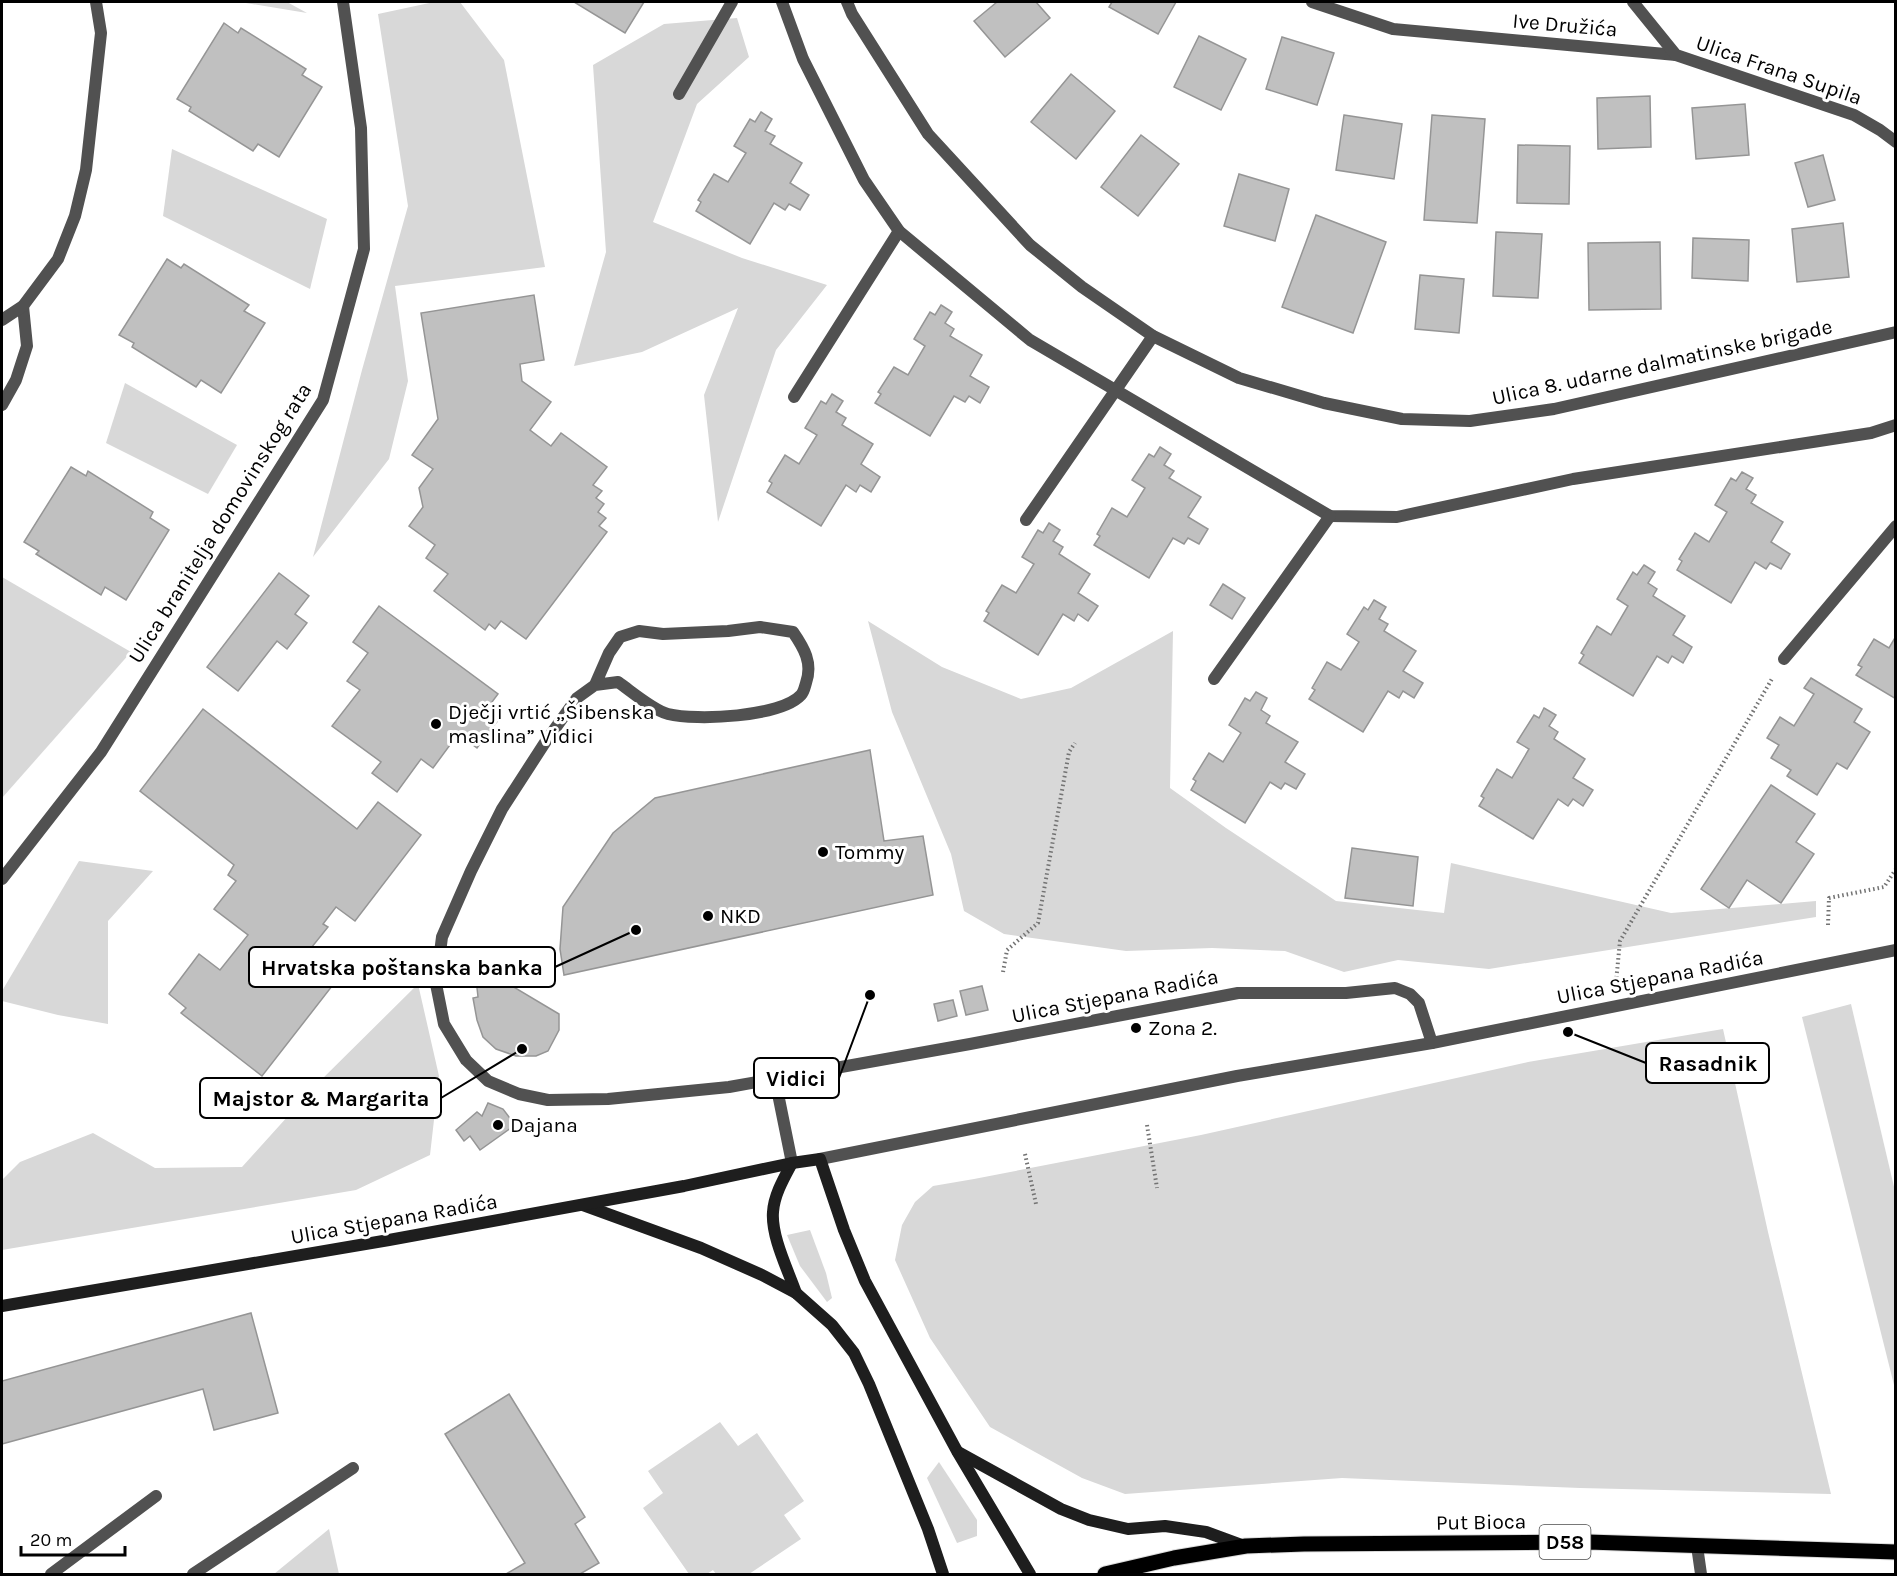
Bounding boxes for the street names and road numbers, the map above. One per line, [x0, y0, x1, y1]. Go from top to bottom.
street label: Ive Družića [1512, 8, 1618, 42]
street label: Ulica Frana Supila [1693, 30, 1865, 110]
street label: Ulica 8. udarne dalmatinske brigade [1490, 314, 1834, 410]
street label: Ulica branitelja domovinskog rata [124, 379, 316, 667]
street label: Ulica Stjepana Radića [1555, 945, 1765, 1009]
street label: Ulica Stjepana Radića [1010, 964, 1220, 1028]
street label: Ulica Stjepana Radića [289, 1189, 499, 1249]
street label: Put Bioca [1436, 1509, 1526, 1535]
road number: D58 [1540, 1525, 1590, 1559]

